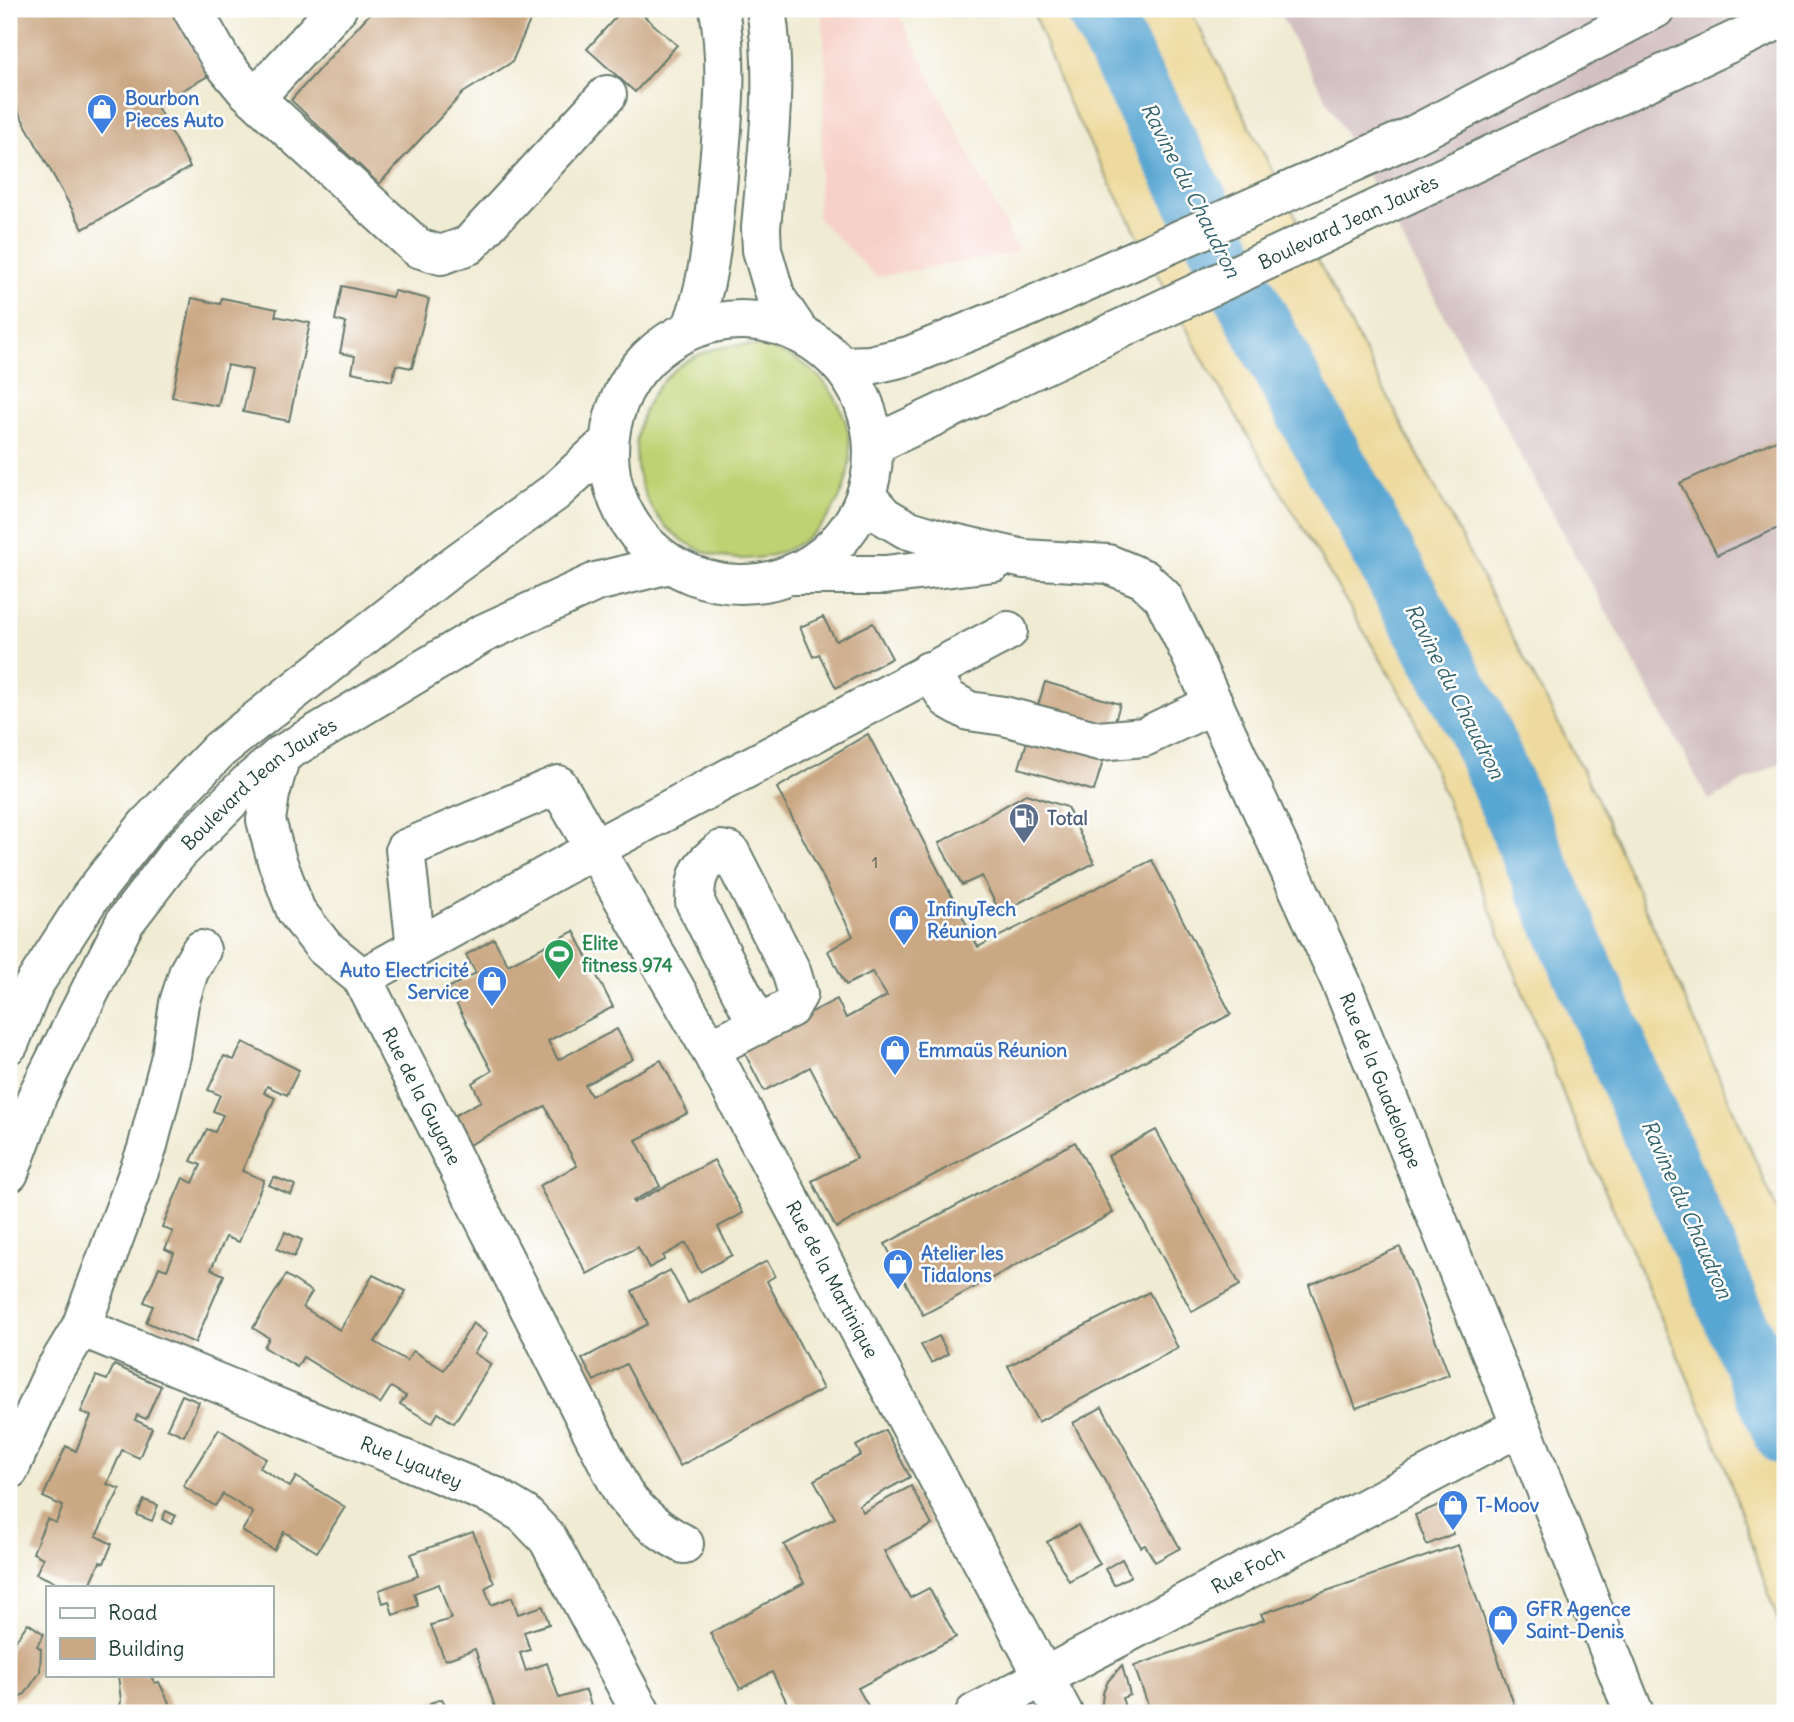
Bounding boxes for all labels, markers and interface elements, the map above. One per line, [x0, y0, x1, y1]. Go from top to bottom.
place label: Bourbon Pieces Auto [125, 86, 224, 132]
shop icon: Bourbon Pieces Auto [85, 92, 119, 136]
water label: Ravine du Chaudron [1135, 98, 1247, 283]
street label: Boulevard Jean Jaurès [1254, 169, 1442, 274]
water label: Ravine du Chaudron [1399, 599, 1511, 784]
street label: Boulevard Jean Jaurès [176, 712, 341, 855]
fuel station icon: Total [1007, 801, 1041, 845]
place label: Total [1047, 806, 1088, 830]
house number: 1 [872, 852, 878, 872]
place label: InfinyTech Réunion [927, 897, 1016, 943]
shop icon: InfinyTech Réunion [887, 903, 921, 947]
place label: Elite fitness 974 [582, 931, 673, 977]
sports icon: Elite fitness 974 [542, 937, 576, 981]
place label: Auto Electricité Service [340, 958, 469, 1004]
shop icon: Auto Electricité Service [475, 964, 509, 1008]
street label: Rue de la Guadeloupe [1335, 989, 1427, 1172]
street label: Rue de la Guyane [377, 1024, 467, 1169]
shop icon: Emmaüs Réunion [878, 1033, 912, 1077]
place label: Emmaüs Réunion [918, 1038, 1067, 1062]
water label: Ravine du Chaudron [1635, 1115, 1739, 1303]
street label: Rue de la Martinique [781, 1197, 884, 1362]
place label: Atelier les Tidalons [921, 1241, 1004, 1287]
shop icon: Atelier les Tidalons [881, 1247, 915, 1291]
street label: Rue Lyautey [357, 1431, 466, 1494]
shop icon: T-Moov [1436, 1488, 1470, 1532]
place label: T-Moov [1476, 1493, 1540, 1517]
street label: Rue Foch [1207, 1541, 1288, 1599]
legend [46, 1586, 273, 1676]
place label: GFR Agence Saint-Denis [1526, 1597, 1631, 1643]
text: Road [108, 1599, 157, 1626]
shop icon: GFR Agence Saint-Denis [1486, 1603, 1520, 1647]
text: Building [108, 1635, 184, 1662]

